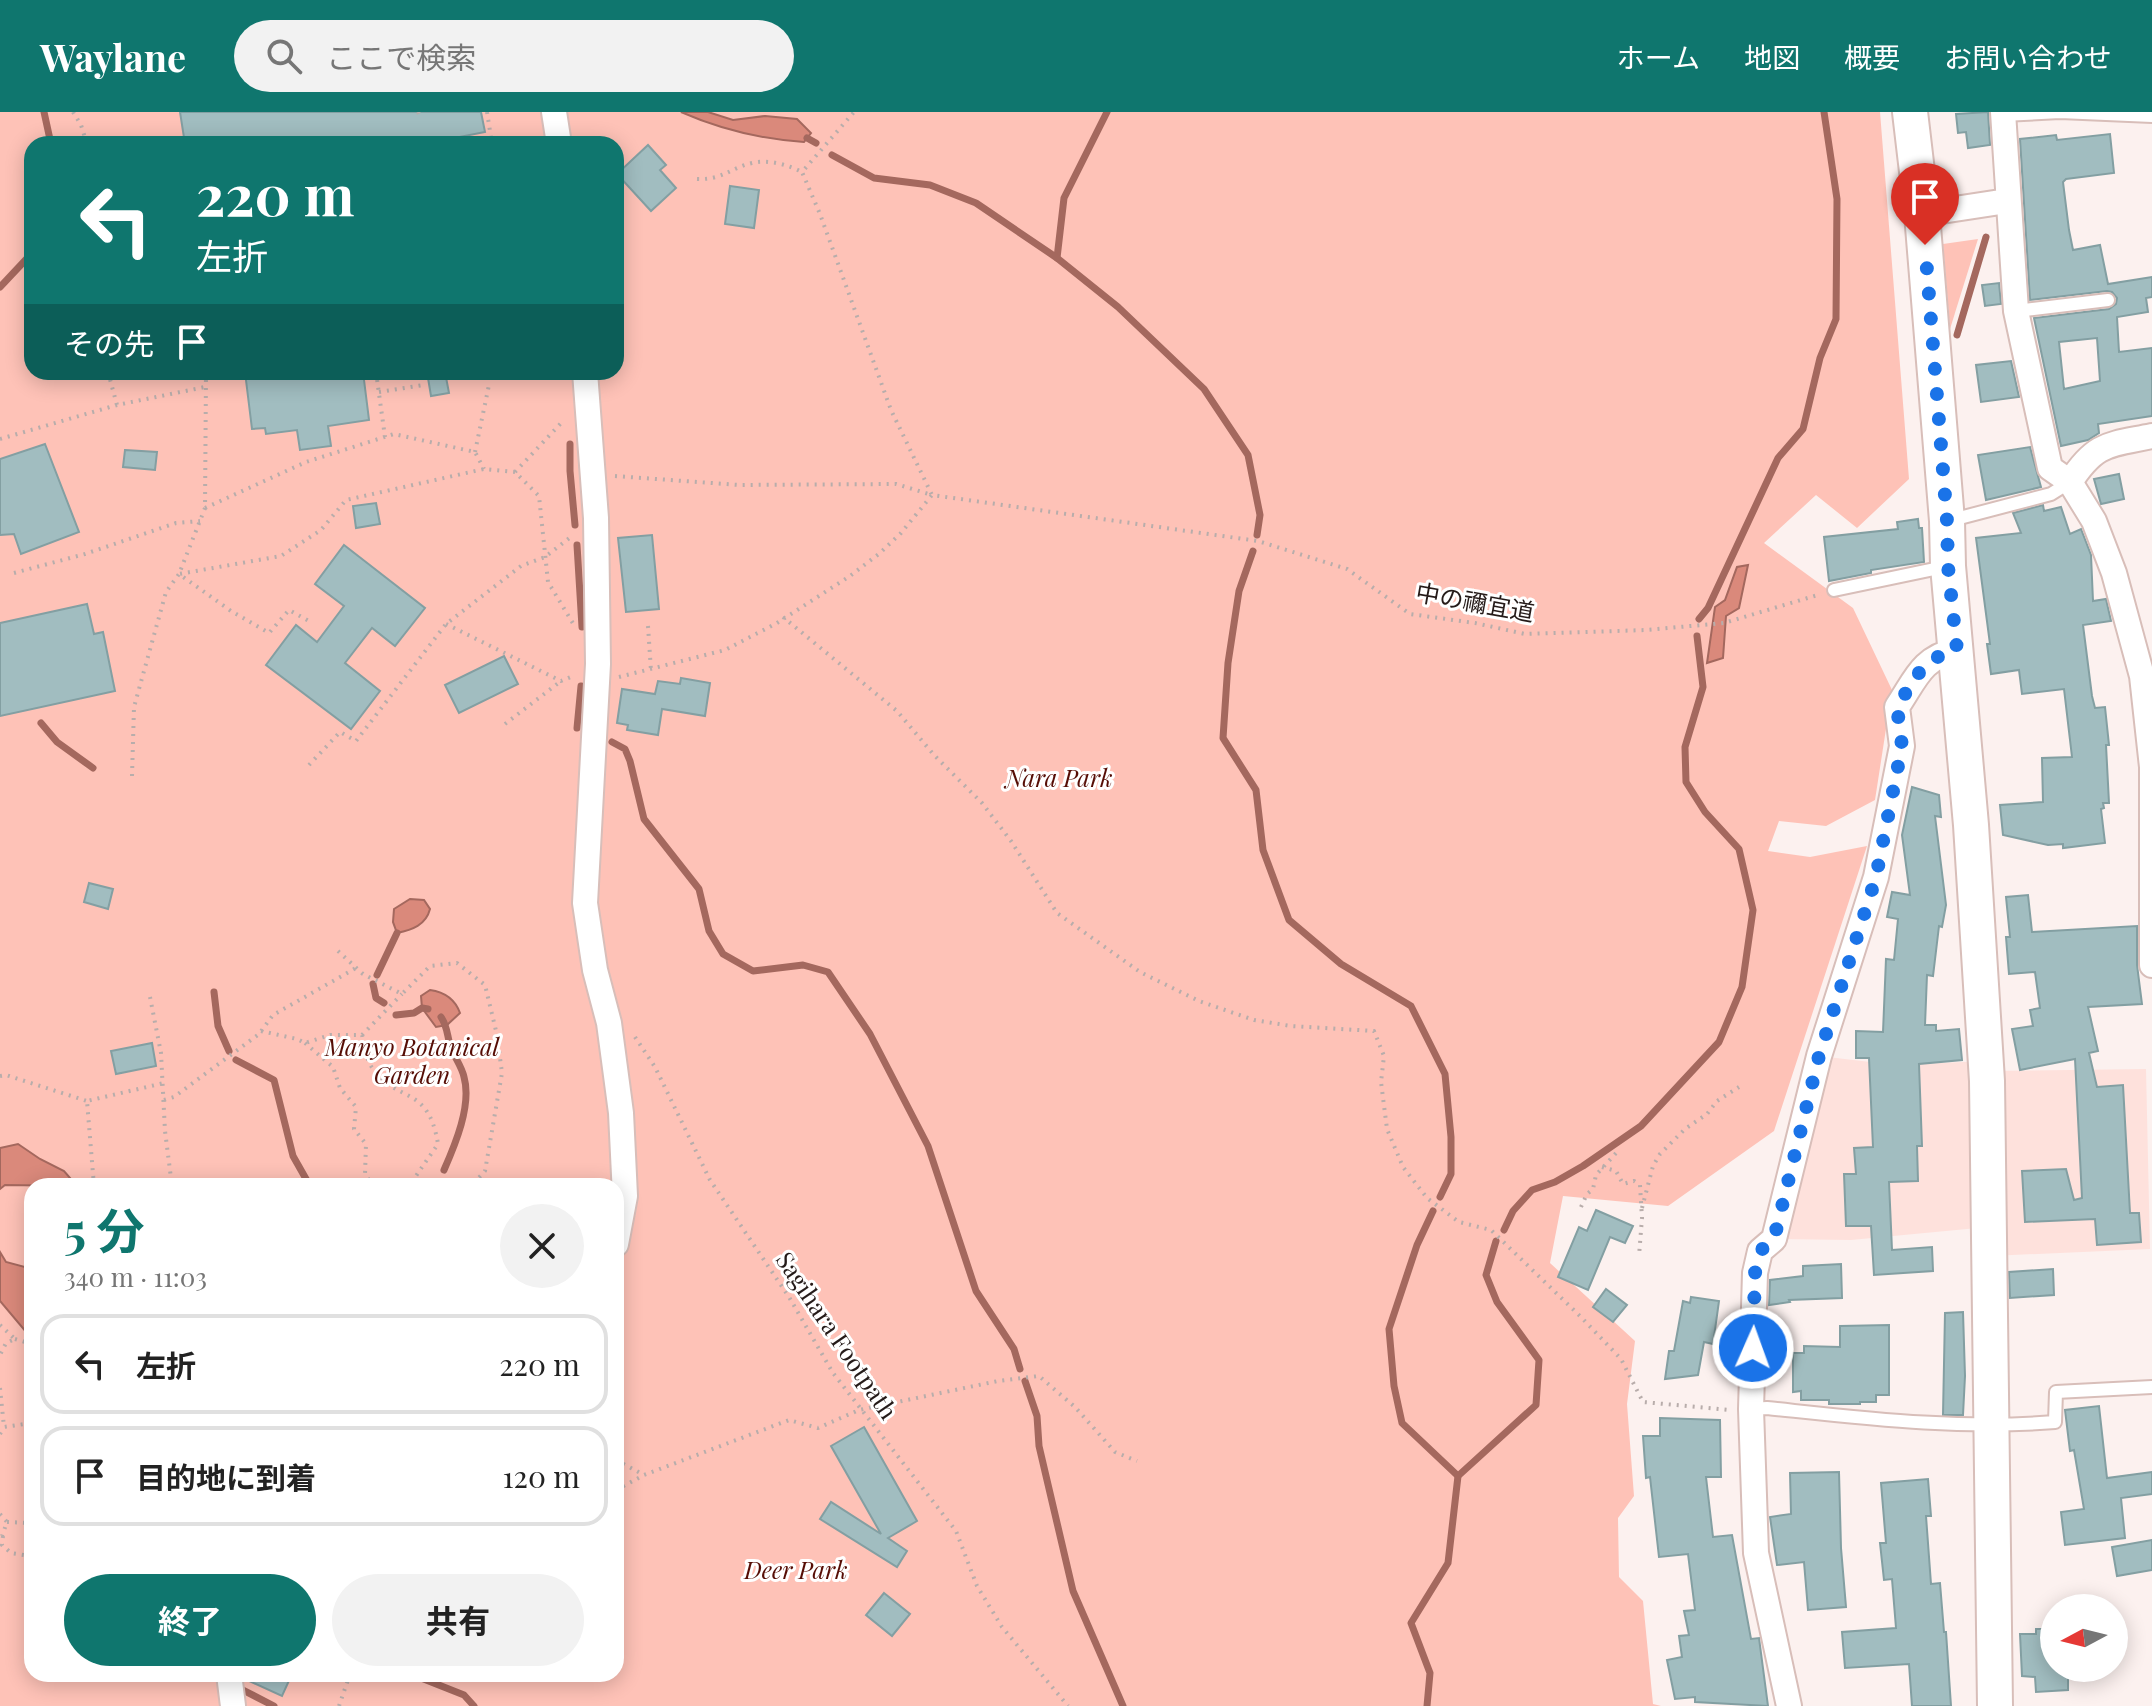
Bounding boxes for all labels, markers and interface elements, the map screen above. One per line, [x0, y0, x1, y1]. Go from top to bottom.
search box [234, 20, 794, 92]
text: Waylane [40, 31, 186, 82]
icon: search [262, 34, 306, 78]
text: ここで検索 [326, 37, 476, 77]
text: ホーム [1617, 38, 1700, 75]
text: 地図 [1744, 38, 1800, 75]
text: 概要 [1844, 38, 1900, 75]
text: お問い合わせ [1944, 38, 2112, 75]
text: 220 m [196, 156, 354, 231]
pin [1891, 163, 1959, 245]
icon: left [64, 168, 168, 272]
icon: arrive [1903, 175, 1947, 219]
text: 左折 [196, 231, 268, 279]
icon: arrive [170, 320, 214, 364]
text: その先 [64, 323, 154, 363]
street label: 中の禰宜道 [1413, 575, 1537, 627]
park label: Nara Park [1004, 761, 1113, 793]
park label: Manyo Botanical Garden [324, 1030, 500, 1090]
text: 5 分 [64, 1197, 144, 1261]
button: close [500, 1204, 584, 1288]
street label: Sagihara Footpath [770, 1245, 906, 1425]
text: 340 m · 11:03 [64, 1259, 207, 1294]
position arrow [1711, 1306, 1795, 1390]
icon: left [68, 1342, 112, 1386]
text: 220 m [499, 1344, 580, 1384]
text: 左折 [136, 1345, 196, 1385]
icon: arrive [68, 1454, 112, 1498]
text: 120 m [502, 1456, 580, 1496]
text: 目的地に到着 [136, 1457, 316, 1497]
park label: Deer Park [743, 1553, 848, 1585]
button: 終了 [64, 1574, 316, 1666]
button: 共有 [332, 1574, 584, 1666]
north arrow [2040, 1594, 2128, 1682]
map controls [2040, 1594, 2128, 1682]

